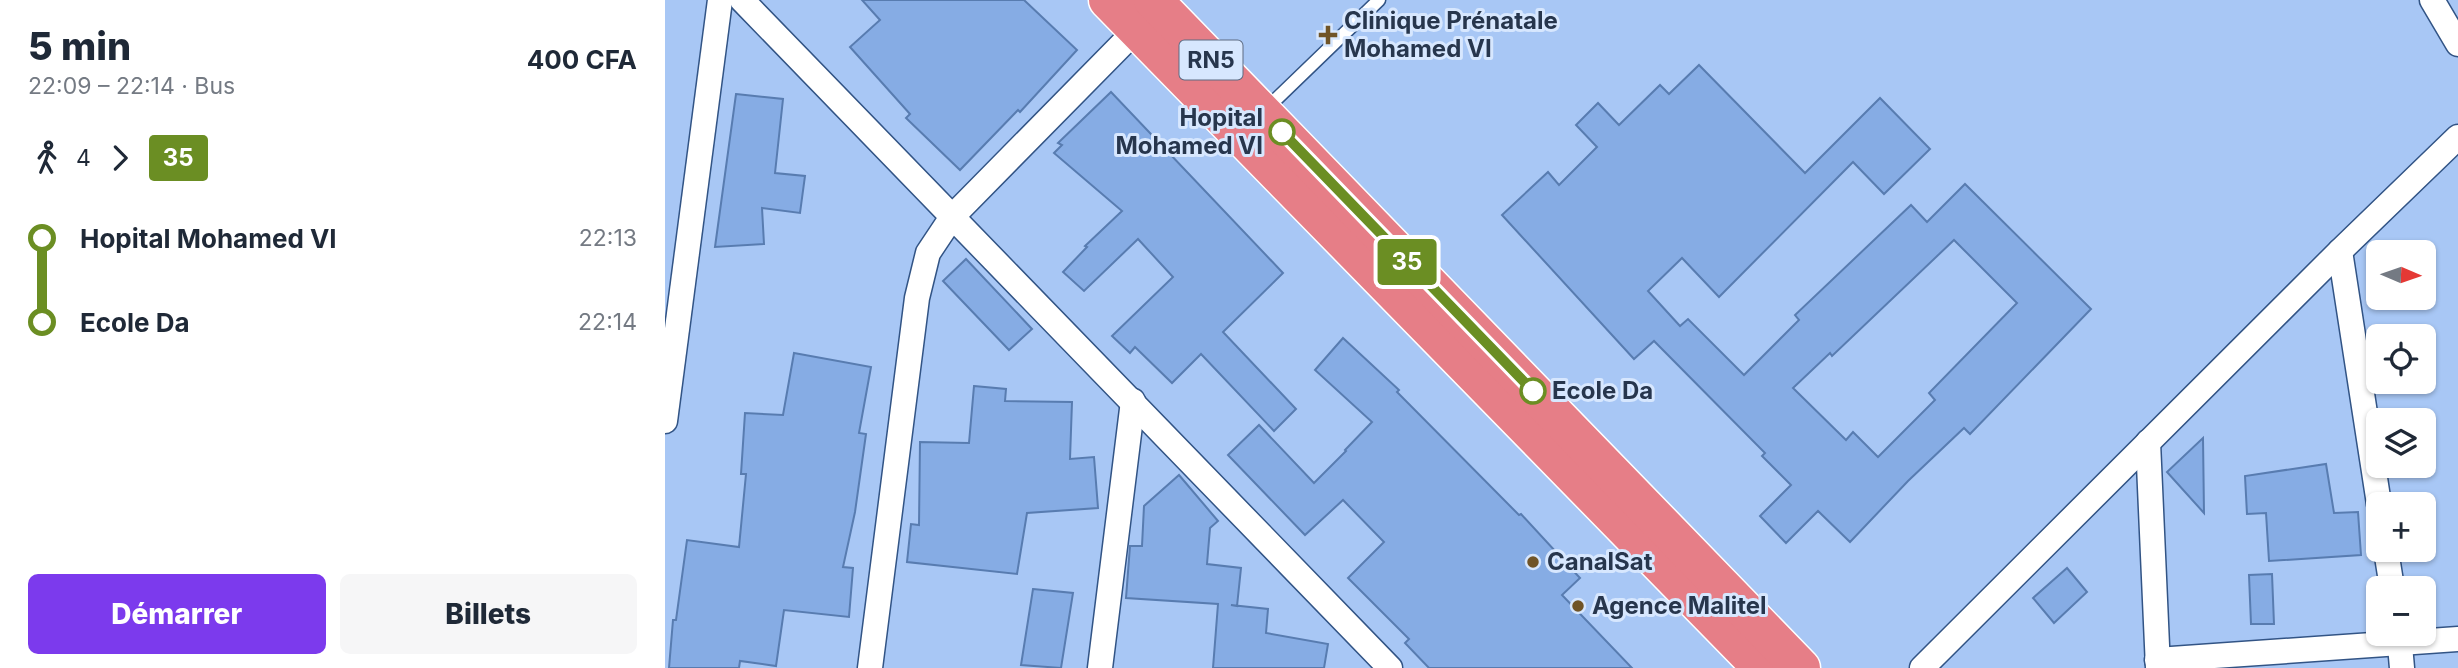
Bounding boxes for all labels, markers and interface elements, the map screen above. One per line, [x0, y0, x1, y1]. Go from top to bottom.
place label: Clinique Prénatale Mohamed VI [1344, 6, 1558, 63]
text: 5 min [28, 23, 131, 69]
marker: Clinique Prénatale Mohamed VI [1318, 25, 1338, 45]
road number: RN5 [1179, 40, 1243, 80]
text: 400 CFA [527, 44, 637, 75]
text: 22:09 – 22:14 · Bus [28, 72, 235, 100]
place label: Hopital Mohamed VI [1115, 103, 1263, 160]
marker: Hopital Mohamed VI [1269, 119, 1295, 145]
icon: walk [28, 139, 66, 177]
icon: forward [101, 139, 139, 177]
text: 35 [163, 143, 194, 172]
text: 4 [76, 144, 91, 172]
text: Hopital Mohamed VI [80, 223, 337, 254]
text: 22:13 [579, 224, 637, 252]
line badge: 35 [1375, 239, 1439, 285]
north arrow [2366, 240, 2436, 310]
map controls [2366, 240, 2436, 646]
text: 35 [1392, 247, 1422, 276]
text: Ecole Da [80, 307, 190, 338]
text: 22:14 [578, 308, 637, 336]
button: locate [2366, 324, 2436, 394]
place label: Ecole Da [1552, 376, 1653, 405]
marker: Ecole Da [1520, 378, 1546, 404]
button: layers [2366, 408, 2436, 478]
button: + [2366, 492, 2436, 562]
place label: CanalSat [1547, 547, 1653, 576]
marker: CanalSat [1525, 554, 1541, 570]
button: Démarrer [28, 574, 326, 654]
button: Billets [340, 574, 637, 654]
button: − [2366, 576, 2436, 646]
place label: Agence Malitel [1592, 591, 1767, 620]
marker: Agence Malitel [1570, 598, 1586, 614]

